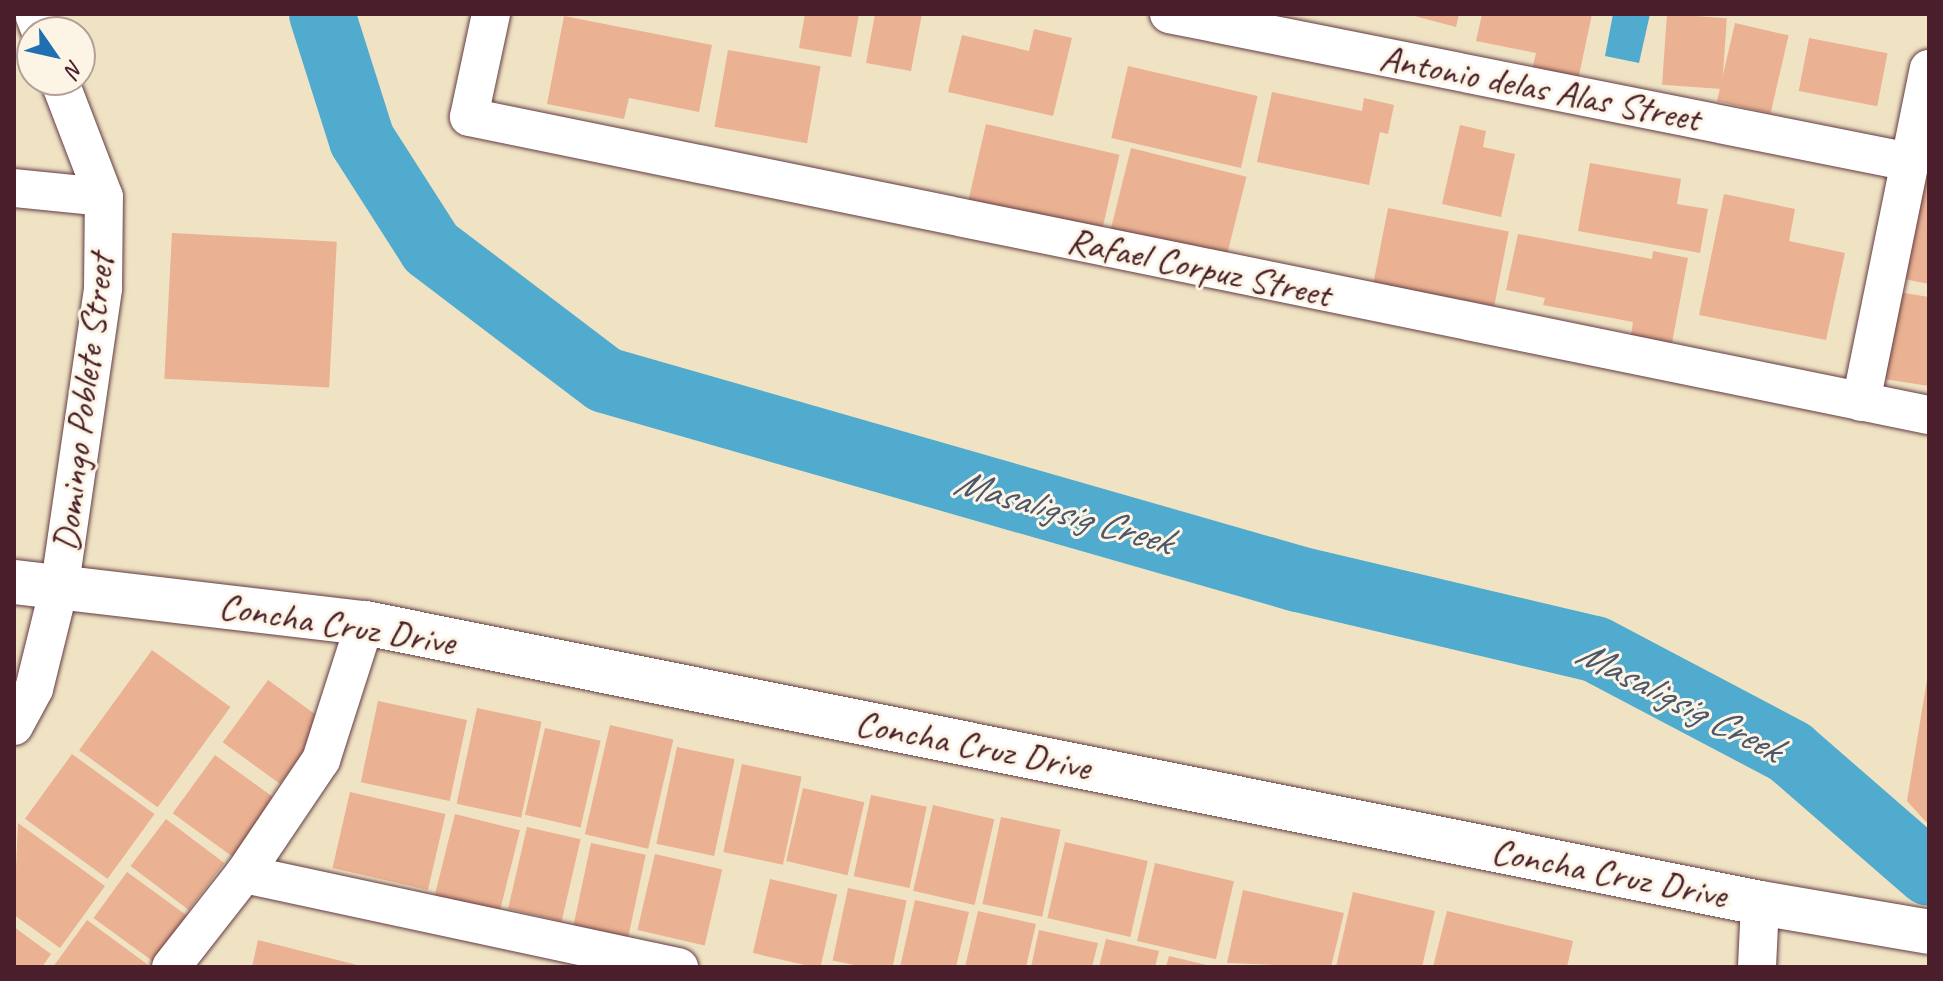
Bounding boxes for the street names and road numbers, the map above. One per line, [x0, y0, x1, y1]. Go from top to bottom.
street label: Antonio delas Alas Street [1375, 34, 1705, 142]
street label: Rafael Corpuz Street [1063, 217, 1335, 317]
street label: Domingo Poblete Street [42, 252, 124, 554]
street label: Concha Cruz Drive [216, 583, 458, 665]
street label: Concha Cruz Drive [852, 700, 1094, 790]
street label: Concha Cruz Drive [1488, 828, 1730, 918]

